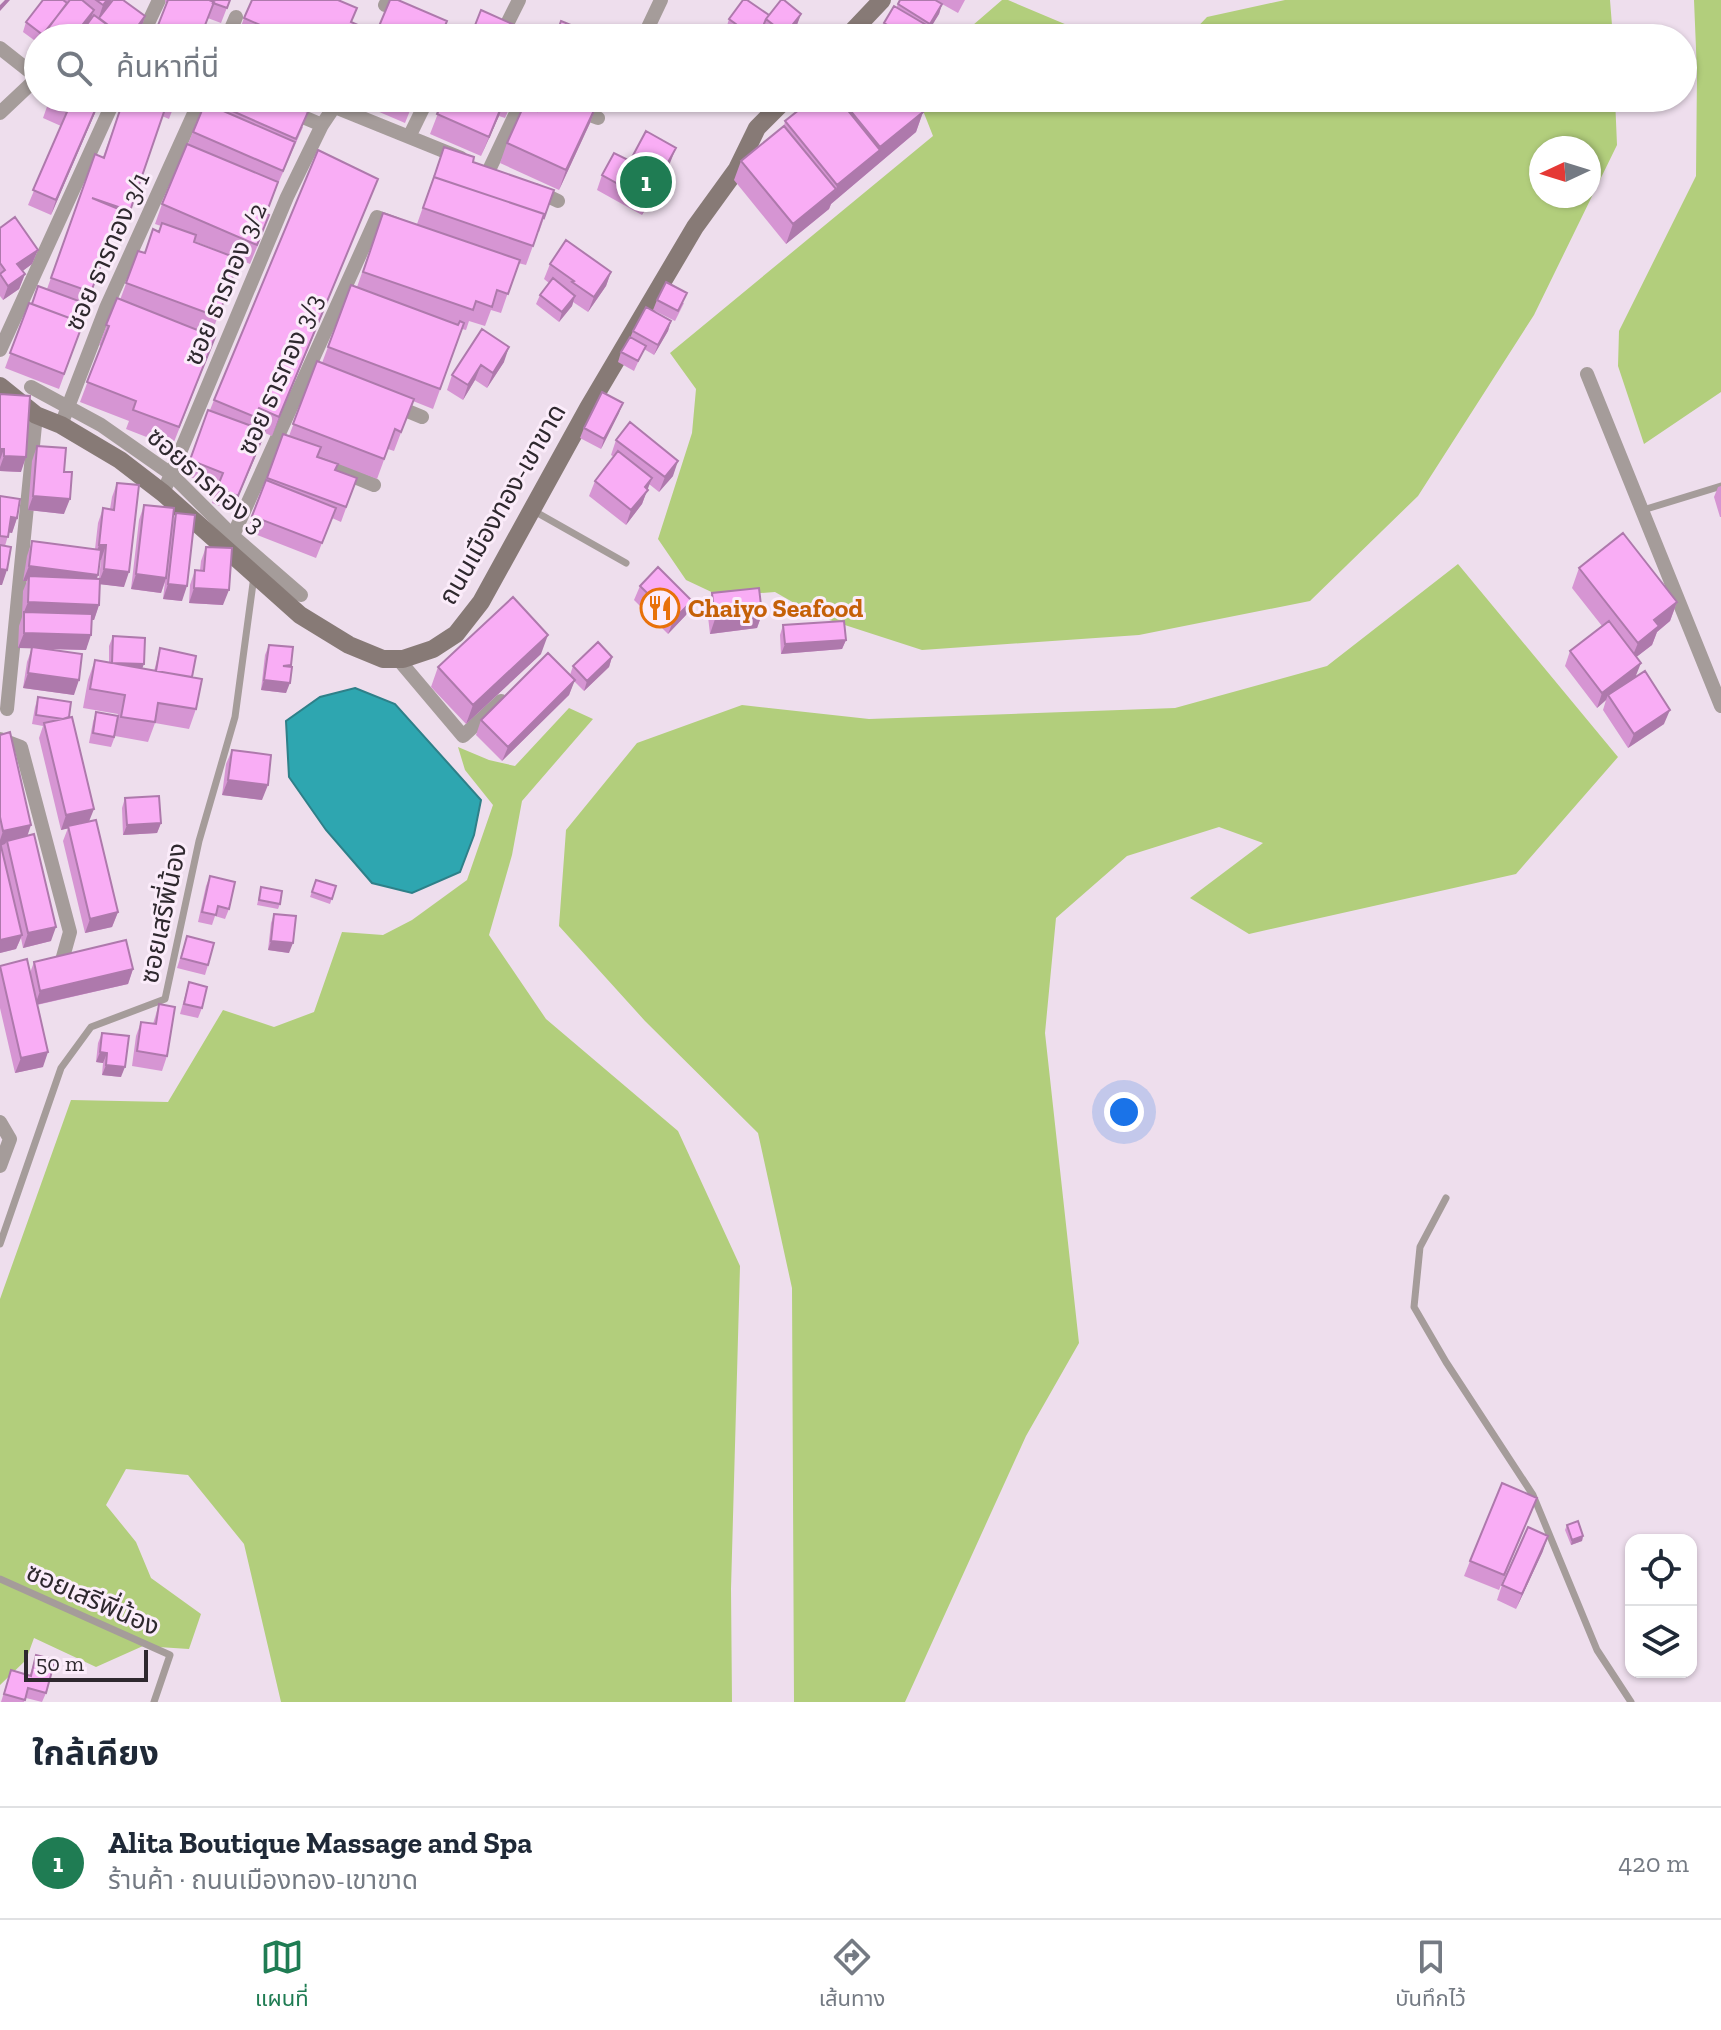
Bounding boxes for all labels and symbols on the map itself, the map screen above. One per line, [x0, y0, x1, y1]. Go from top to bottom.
north arrow [1529, 136, 1601, 208]
pin: 1 [620, 152, 672, 212]
street label: ซอย ธารทอง 3/1 [58, 167, 156, 335]
street label: ซอย ธารทอง 3/2 [176, 198, 274, 370]
street label: ซอย ธารทอง 3/3 [230, 289, 330, 459]
street label: ถนนเมืองทอง-เขาขาด [431, 398, 573, 610]
street label: ซอยธารทอง 3 [141, 420, 271, 540]
restaurant icon: Chaiyo Seafood [639, 587, 681, 629]
place label: Chaiyo Seafood [688, 592, 863, 624]
street label: ซอยเสรีพี่น้อง [131, 839, 193, 986]
your location [1104, 1092, 1144, 1132]
street label: ซอยเสรีพี่น้อง [21, 1554, 166, 1643]
scale bar [24, 1646, 148, 1682]

